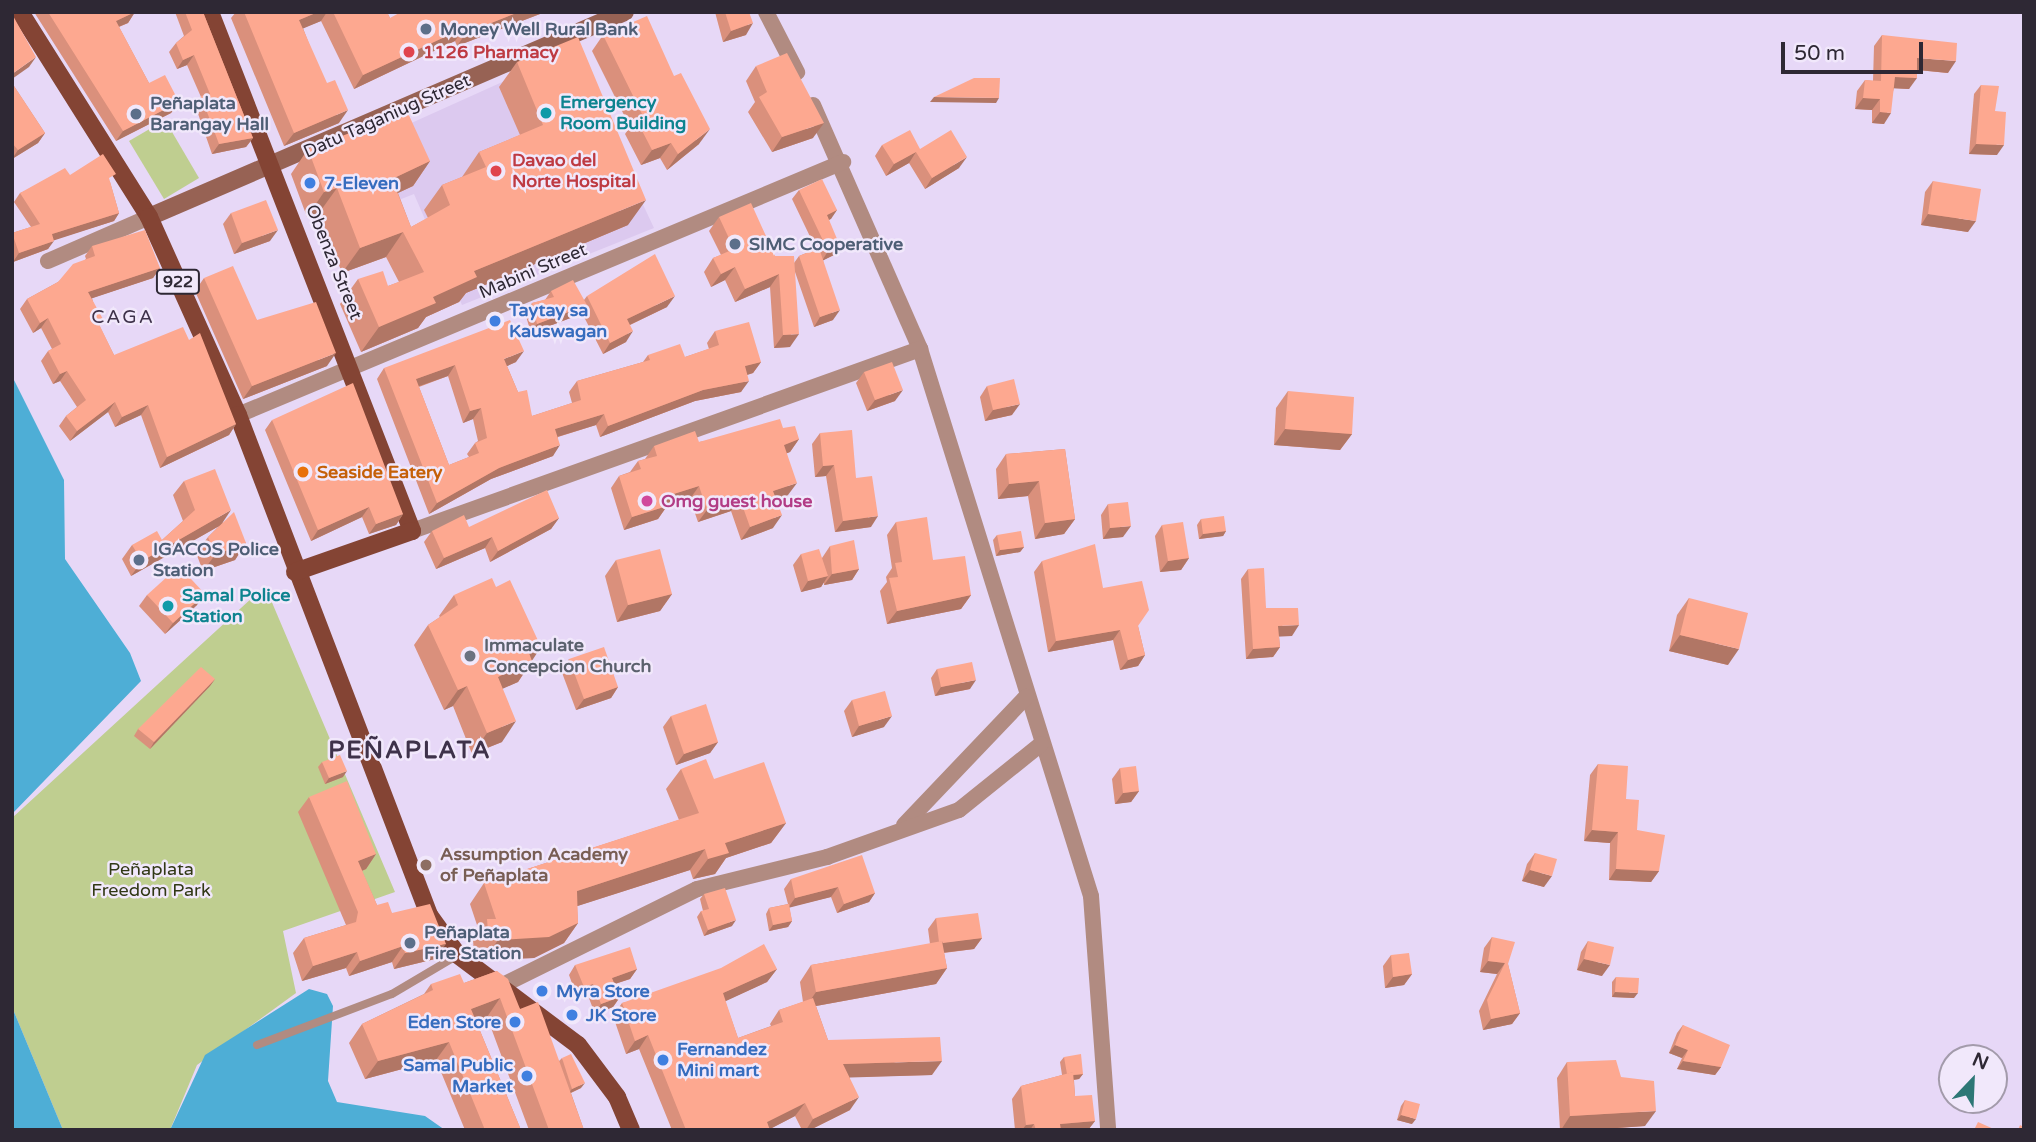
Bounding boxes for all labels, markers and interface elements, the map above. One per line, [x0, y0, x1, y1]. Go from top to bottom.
place label: Money Well Rural Bank [440, 18, 638, 40]
marker: Money Well Rural Bank [418, 21, 434, 37]
scale bar [1784, 28, 1926, 72]
place label: 1126 Pharmacy [423, 41, 559, 63]
text: 50 m [1794, 41, 1845, 66]
marker: 1126 Pharmacy [401, 44, 417, 60]
street label: Datu Taganiug Street [300, 69, 474, 163]
place label: Emergency Room Building [560, 92, 686, 134]
place label: Peñaplata Barangay Hall [150, 93, 269, 136]
marker: Emergency Room Building [538, 105, 554, 121]
marker: Peñaplata Barangay Hall [128, 106, 144, 122]
place label: Davao del Norte Hospital [512, 150, 636, 192]
marker: Davao del Norte Hospital [486, 161, 506, 181]
place label: 7-Eleven [324, 172, 399, 194]
marker: 7-Eleven [302, 175, 318, 191]
street label: Obenza Street [301, 201, 367, 323]
place label: SIMC Cooperative [749, 233, 903, 255]
marker: SIMC Cooperative [727, 236, 743, 252]
street label: Mabini Street [476, 239, 590, 303]
road number: 922 [155, 270, 201, 294]
place label: Taytay sa Kauswagan [509, 300, 607, 342]
district label: CAGA [92, 307, 154, 329]
marker: Taytay sa Kauswagan [487, 313, 503, 329]
place label: Seaside Eatery [317, 461, 442, 483]
marker: Seaside Eatery [295, 464, 311, 480]
place label: Omg guest house [661, 490, 812, 512]
marker: Omg guest house [639, 493, 655, 509]
place label: IGACOS Police Station [153, 539, 279, 582]
marker: IGACOS Police Station [131, 552, 147, 568]
place label: Samal Police Station [182, 585, 290, 628]
marker: Samal Police Station [160, 598, 176, 614]
place label: Immaculate Concepcion Church [484, 635, 651, 678]
marker: Immaculate Concepcion Church [462, 648, 478, 664]
district label: PEÑAPLATA [329, 737, 491, 765]
place label: Assumption Academy of Peñaplata [440, 844, 628, 886]
marker: Assumption Academy of Peñaplata [418, 857, 434, 873]
park label: Peñaplata Freedom Park [91, 859, 211, 902]
place label: Peñaplata Fire Station [424, 922, 521, 964]
marker: Peñaplata Fire Station [402, 935, 418, 951]
place label: Myra Store [556, 980, 650, 1002]
marker: Myra Store [534, 983, 550, 999]
place label: JK Store [586, 1004, 656, 1026]
marker: JK Store [564, 1007, 580, 1023]
place label: Eden Store [407, 1011, 501, 1033]
marker: Eden Store [507, 1014, 523, 1030]
place label: Fernandez Mini mart [677, 1039, 767, 1082]
north arrow [1938, 1044, 2008, 1114]
text: N [1969, 1048, 1992, 1075]
marker: Fernandez Mini mart [655, 1052, 671, 1068]
place label: Samal Public Market [403, 1055, 513, 1098]
marker: Samal Public Market [519, 1068, 535, 1084]

